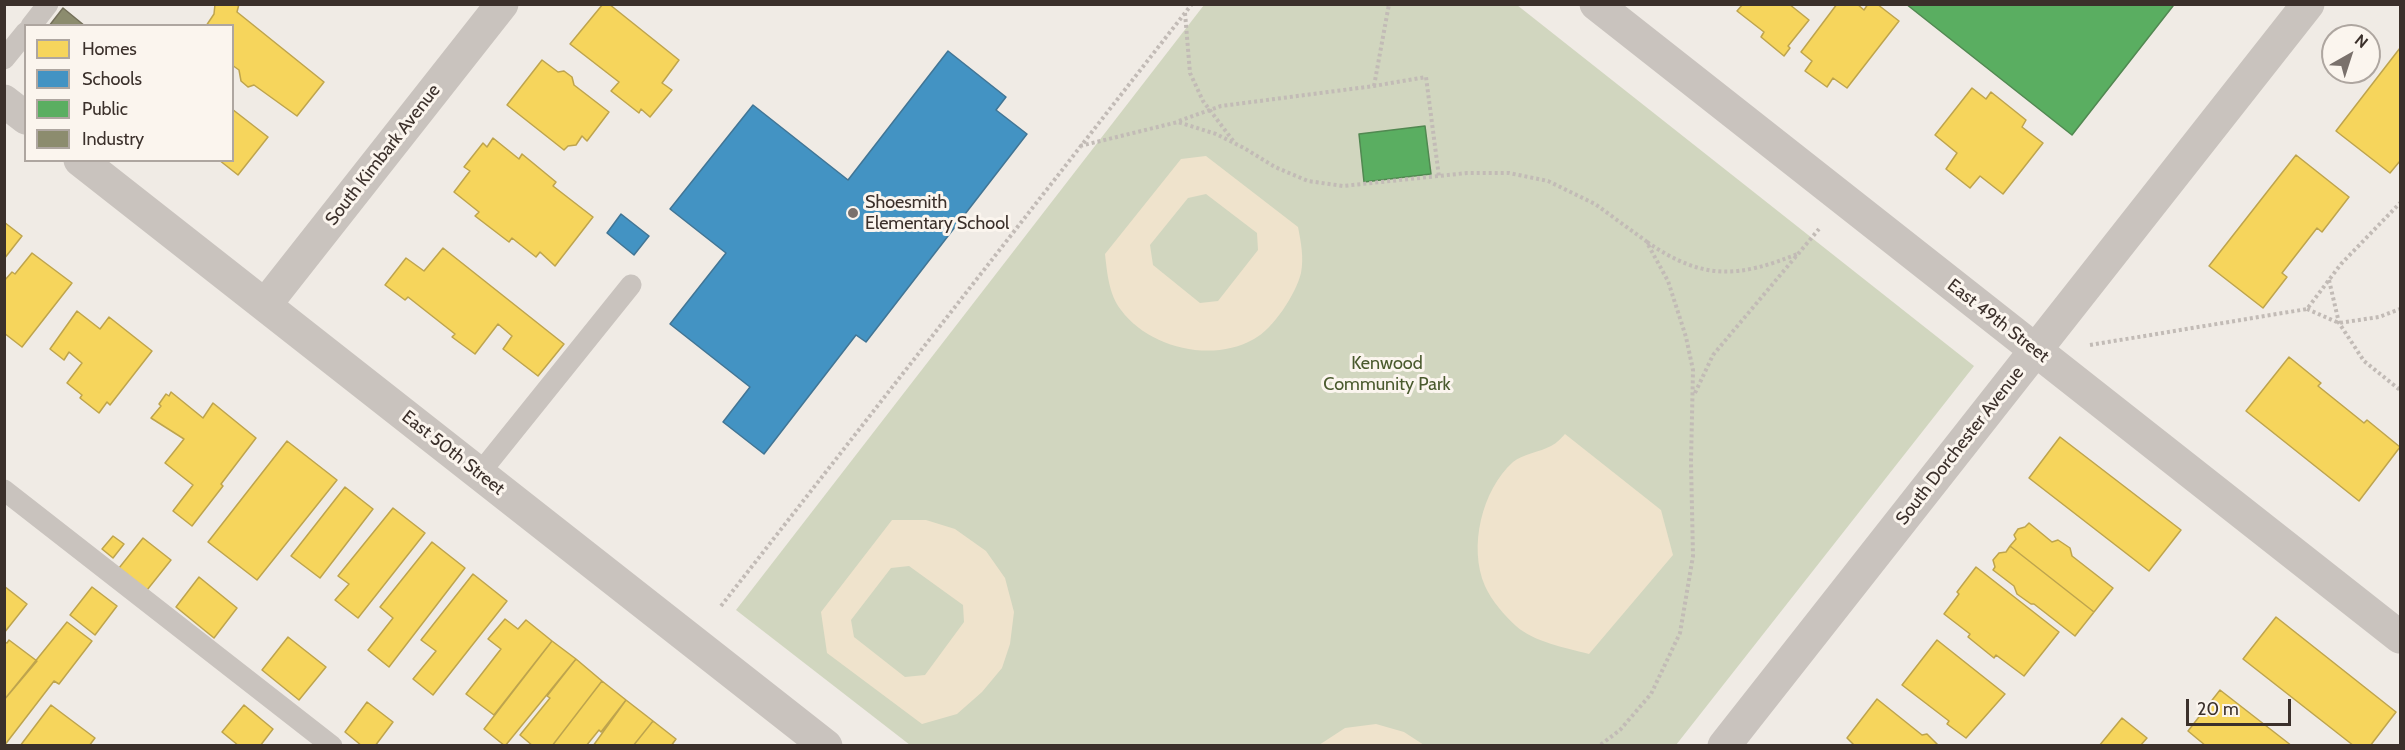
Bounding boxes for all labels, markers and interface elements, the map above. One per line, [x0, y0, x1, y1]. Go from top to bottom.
legend [24, 24, 234, 162]
north arrow [2321, 24, 2381, 84]
text: N [2351, 30, 2372, 52]
text: Homes [82, 38, 137, 60]
text: Schools [82, 68, 142, 90]
street label: South Kimbark Avenue [321, 80, 445, 230]
text: Public [82, 98, 128, 120]
text: Industry [82, 128, 144, 150]
place label: Shoesmith Elementary School [865, 192, 1009, 234]
marker: Shoesmith Elementary School [846, 206, 860, 220]
street label: East 49th Street [1943, 275, 2053, 367]
park label: Kenwood Community Park [1323, 353, 1451, 395]
street label: South Dorchester Avenue [1892, 363, 2028, 529]
street label: East 50th Street [397, 406, 509, 500]
scale bar [2189, 687, 2294, 725]
text: 20 m [2197, 698, 2239, 720]

